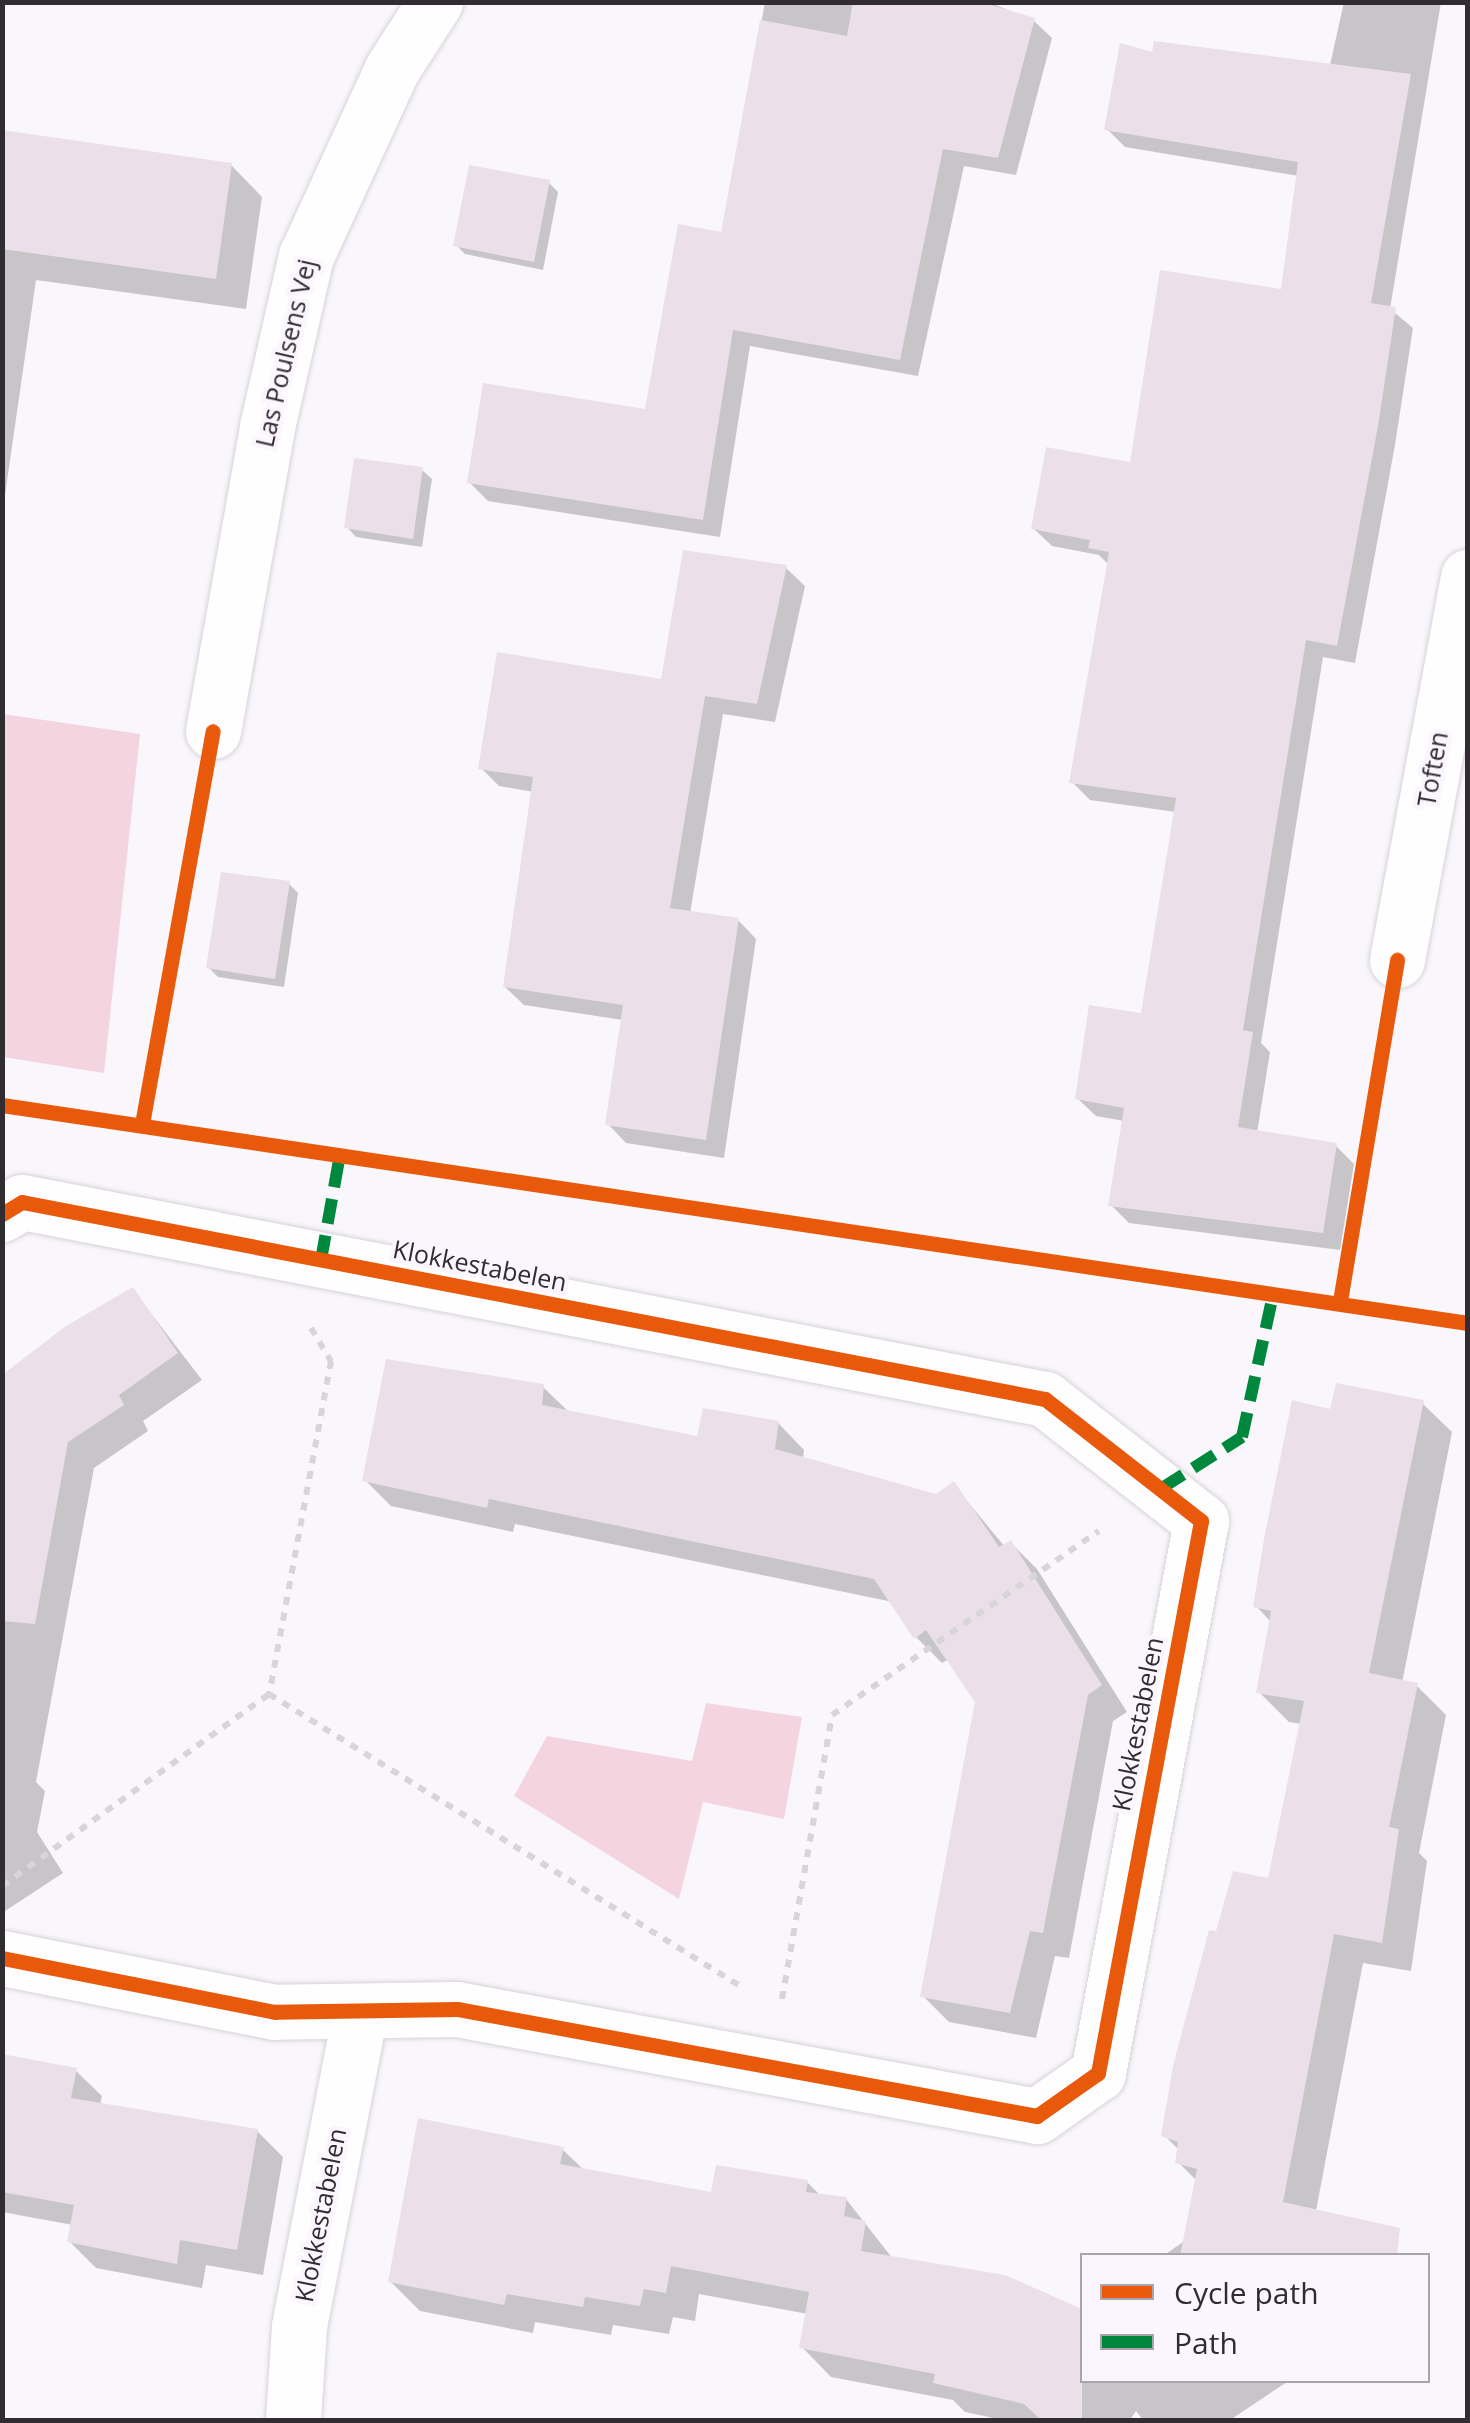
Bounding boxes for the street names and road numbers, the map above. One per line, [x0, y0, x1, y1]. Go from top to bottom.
street label: Las Poulsens Vej [249, 256, 321, 450]
street label: Toften [1411, 729, 1453, 809]
street label: Klokkestabelen [390, 1233, 570, 1297]
street label: Klokkestabelen [1105, 1634, 1169, 1814]
street label: Klokkestabelen [288, 2125, 352, 2305]

